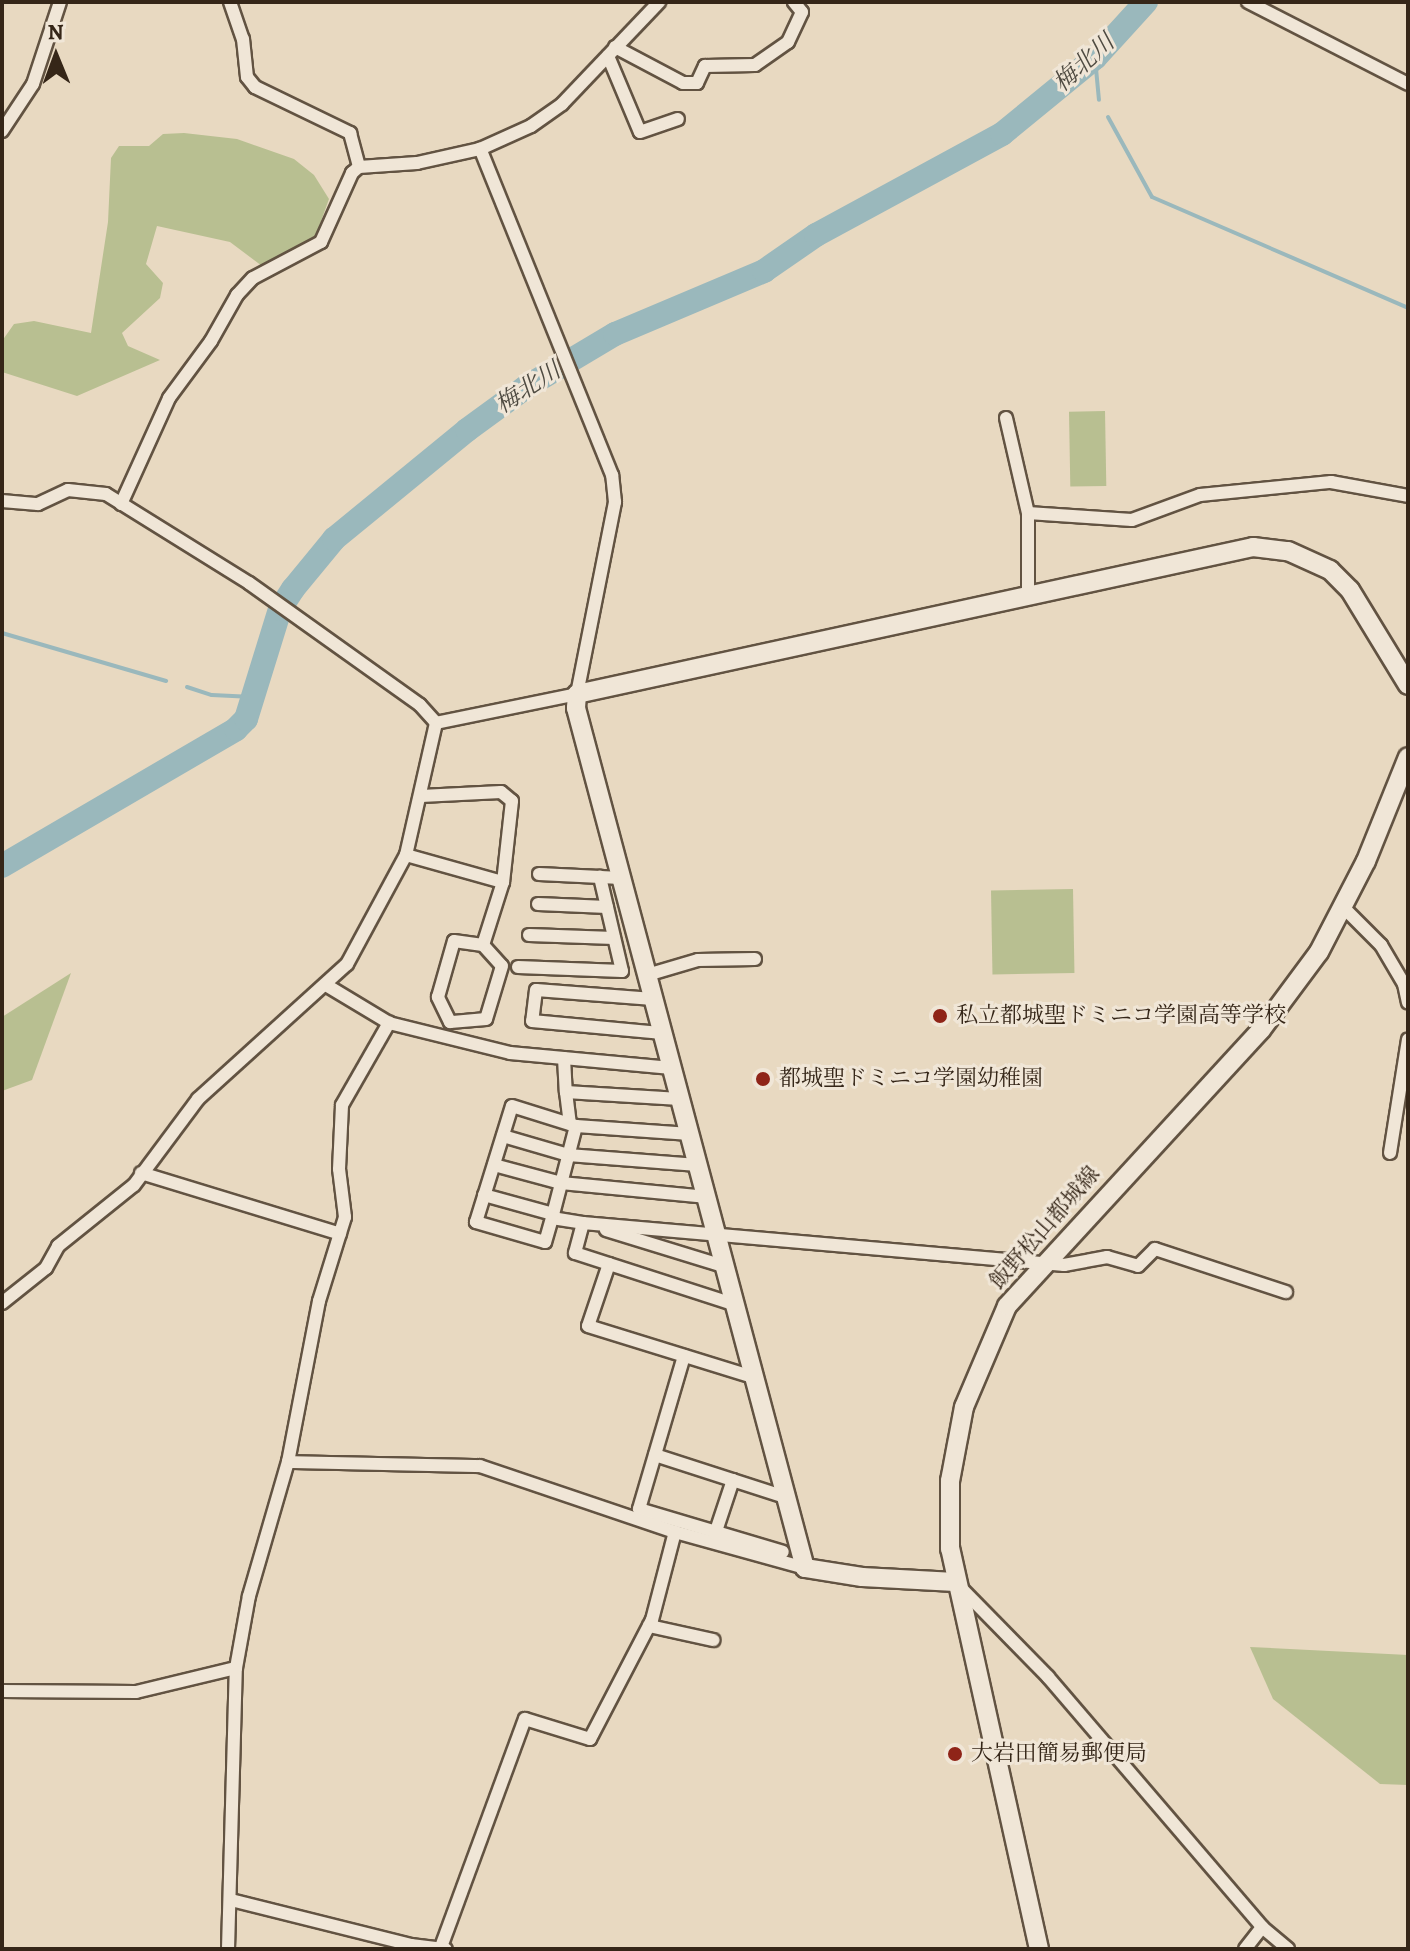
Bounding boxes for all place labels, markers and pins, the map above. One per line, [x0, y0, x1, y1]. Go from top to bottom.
place label: 私立都城聖ドミニコ学園高等学校 [956, 1003, 1286, 1029]
marker: 私立都城聖ドミニコ学園高等学校 [931, 1007, 949, 1025]
place label: 都城聖ドミニコ学園幼稚園 [779, 1066, 1043, 1092]
marker: 都城聖ドミニコ学園幼稚園 [754, 1070, 772, 1088]
place label: 大岩田簡易郵便局 [971, 1741, 1147, 1767]
marker: 大岩田簡易郵便局 [946, 1745, 964, 1763]

